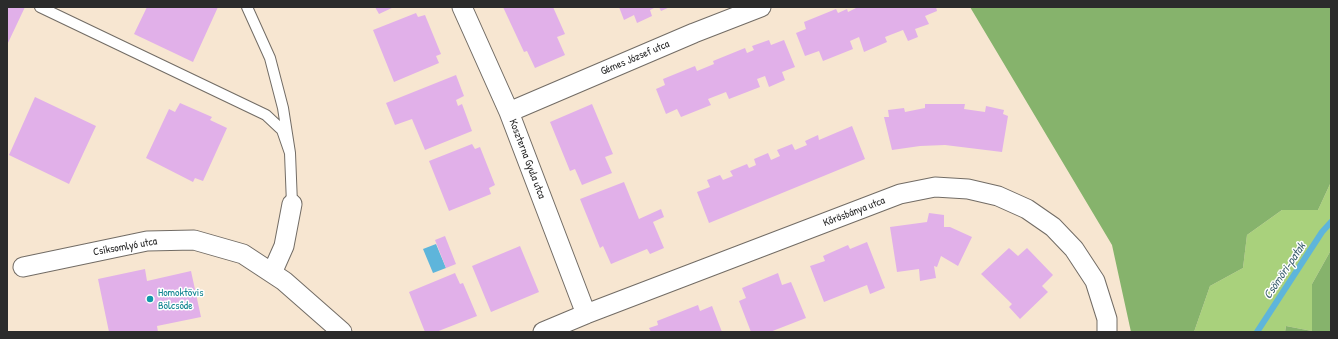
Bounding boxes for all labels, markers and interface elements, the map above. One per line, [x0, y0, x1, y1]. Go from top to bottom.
street label: Gémes József utca [599, 38, 671, 78]
street label: Koszterna Gyula utca [506, 117, 548, 201]
street label: Kőrösbánya utca [821, 194, 887, 230]
street label: Csíksomlyó utca [92, 235, 158, 259]
water label: Csömöri-patak [1261, 240, 1309, 302]
place label: Homoktövis Bölcsőde [158, 286, 203, 312]
marker: Homoktövis Bölcsőde [145, 294, 155, 304]

